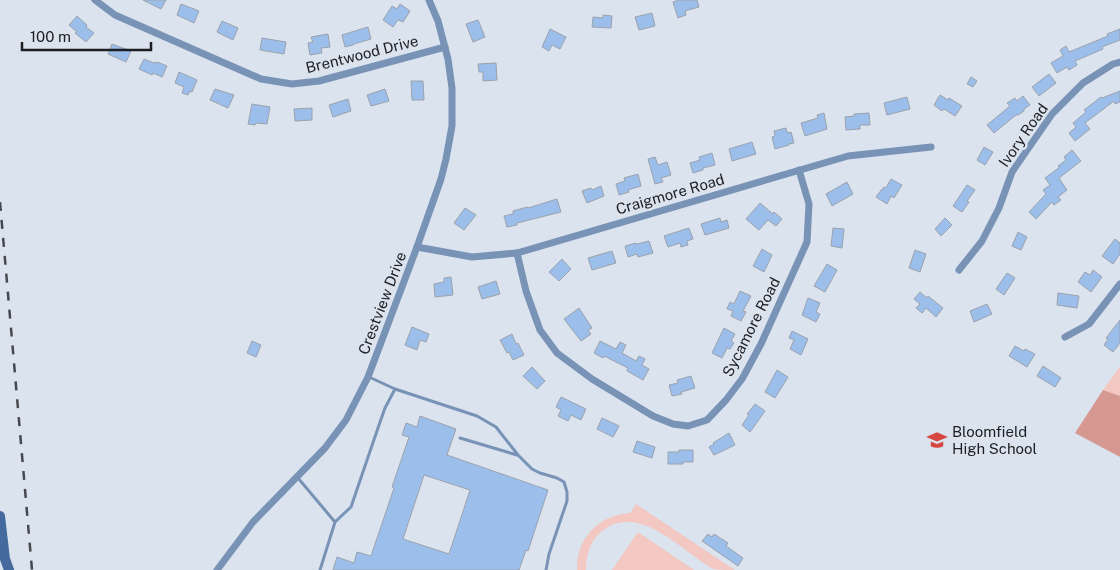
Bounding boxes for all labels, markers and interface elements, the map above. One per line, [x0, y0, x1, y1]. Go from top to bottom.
scale bar [22, 20, 151, 52]
text: 100 m [30, 28, 71, 45]
street label: Brentwood Drive [304, 32, 420, 76]
street label: Ivory Road [995, 100, 1051, 170]
street label: Craigmore Road [614, 170, 726, 218]
street label: Crestview Drive [355, 249, 409, 357]
street label: Sycamore Road [719, 275, 783, 379]
place label: Bloomfield High School [952, 423, 1037, 457]
school or university icon: Bloomfield High School [926, 429, 948, 451]

